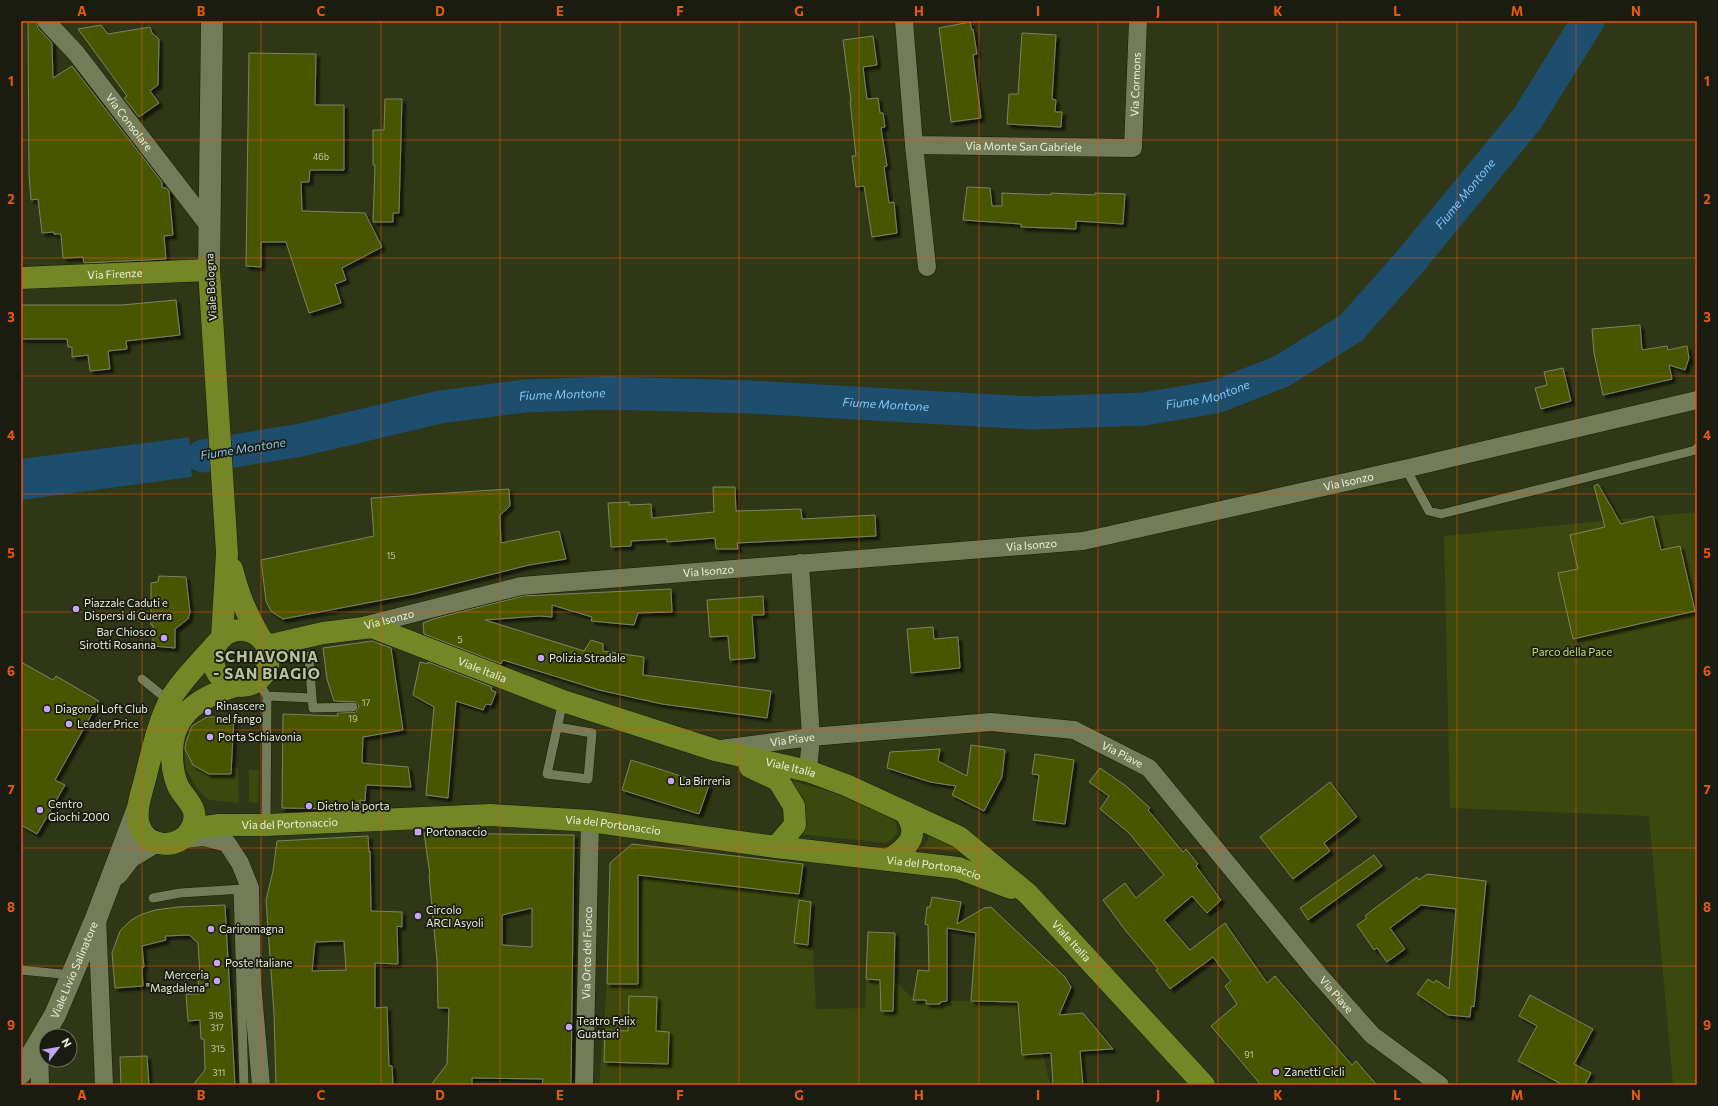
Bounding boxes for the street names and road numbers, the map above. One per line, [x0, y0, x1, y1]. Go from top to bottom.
street label: Via Cormons [1127, 52, 1143, 117]
street label: Via Consolare [103, 91, 156, 153]
street label: Via Monte San Gabriele [965, 139, 1082, 153]
street label: Viale Bologna [202, 253, 219, 321]
street label: Via Firenze [87, 266, 143, 281]
street label: Via Isonzo [1322, 469, 1375, 493]
street label: Via Isonzo [1005, 536, 1058, 553]
street label: Via Isonzo [682, 562, 735, 579]
street label: Via Isonzo [363, 606, 416, 631]
street label: Viale Italia [456, 654, 509, 685]
street label: Via Piave [769, 730, 815, 748]
street label: Via Piave [1100, 738, 1146, 770]
street label: Viale Italia [764, 755, 818, 779]
street label: Via del Portonaccio [565, 813, 662, 837]
street label: Via del Portonaccio [241, 815, 339, 831]
street label: Via del Portonaccio [886, 853, 984, 882]
street label: Via Orto del Fuoco [579, 906, 594, 1000]
street label: Viale Italia [1049, 917, 1094, 964]
street label: Viale Livio Salinatore [47, 919, 100, 1020]
street label: Via Piave [1317, 973, 1357, 1016]

